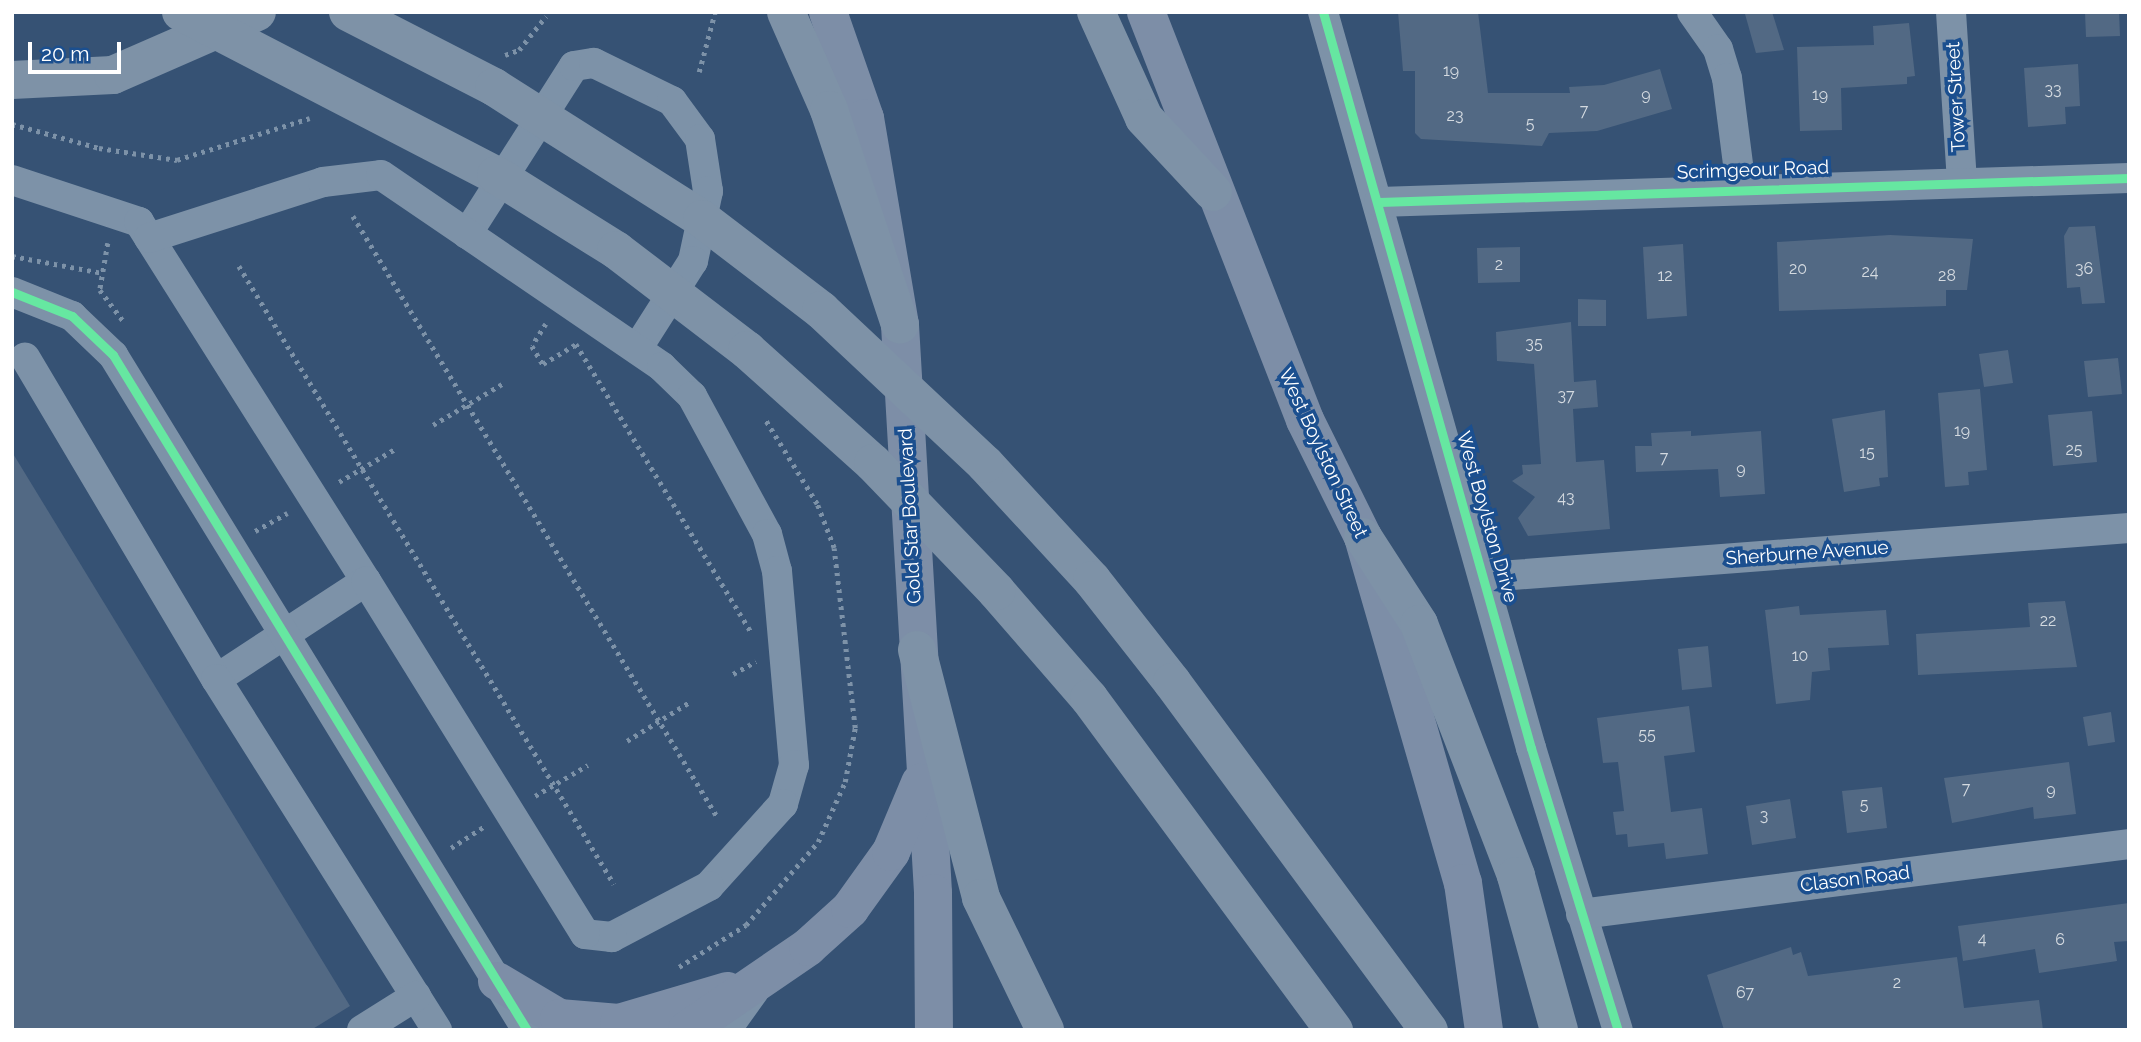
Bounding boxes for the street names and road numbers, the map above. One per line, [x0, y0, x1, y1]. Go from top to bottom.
street label: Tower Street [1942, 41, 1970, 153]
street label: Scrimgeour Road [1676, 156, 1830, 184]
street label: West Boylston Street [1274, 365, 1372, 541]
street label: Gold Star Boulevard [894, 427, 926, 605]
street label: West Boylston Drive [1452, 429, 1522, 605]
street label: Sherburne Avenue [1724, 536, 1890, 570]
street label: Clason Road [1799, 861, 1911, 897]

